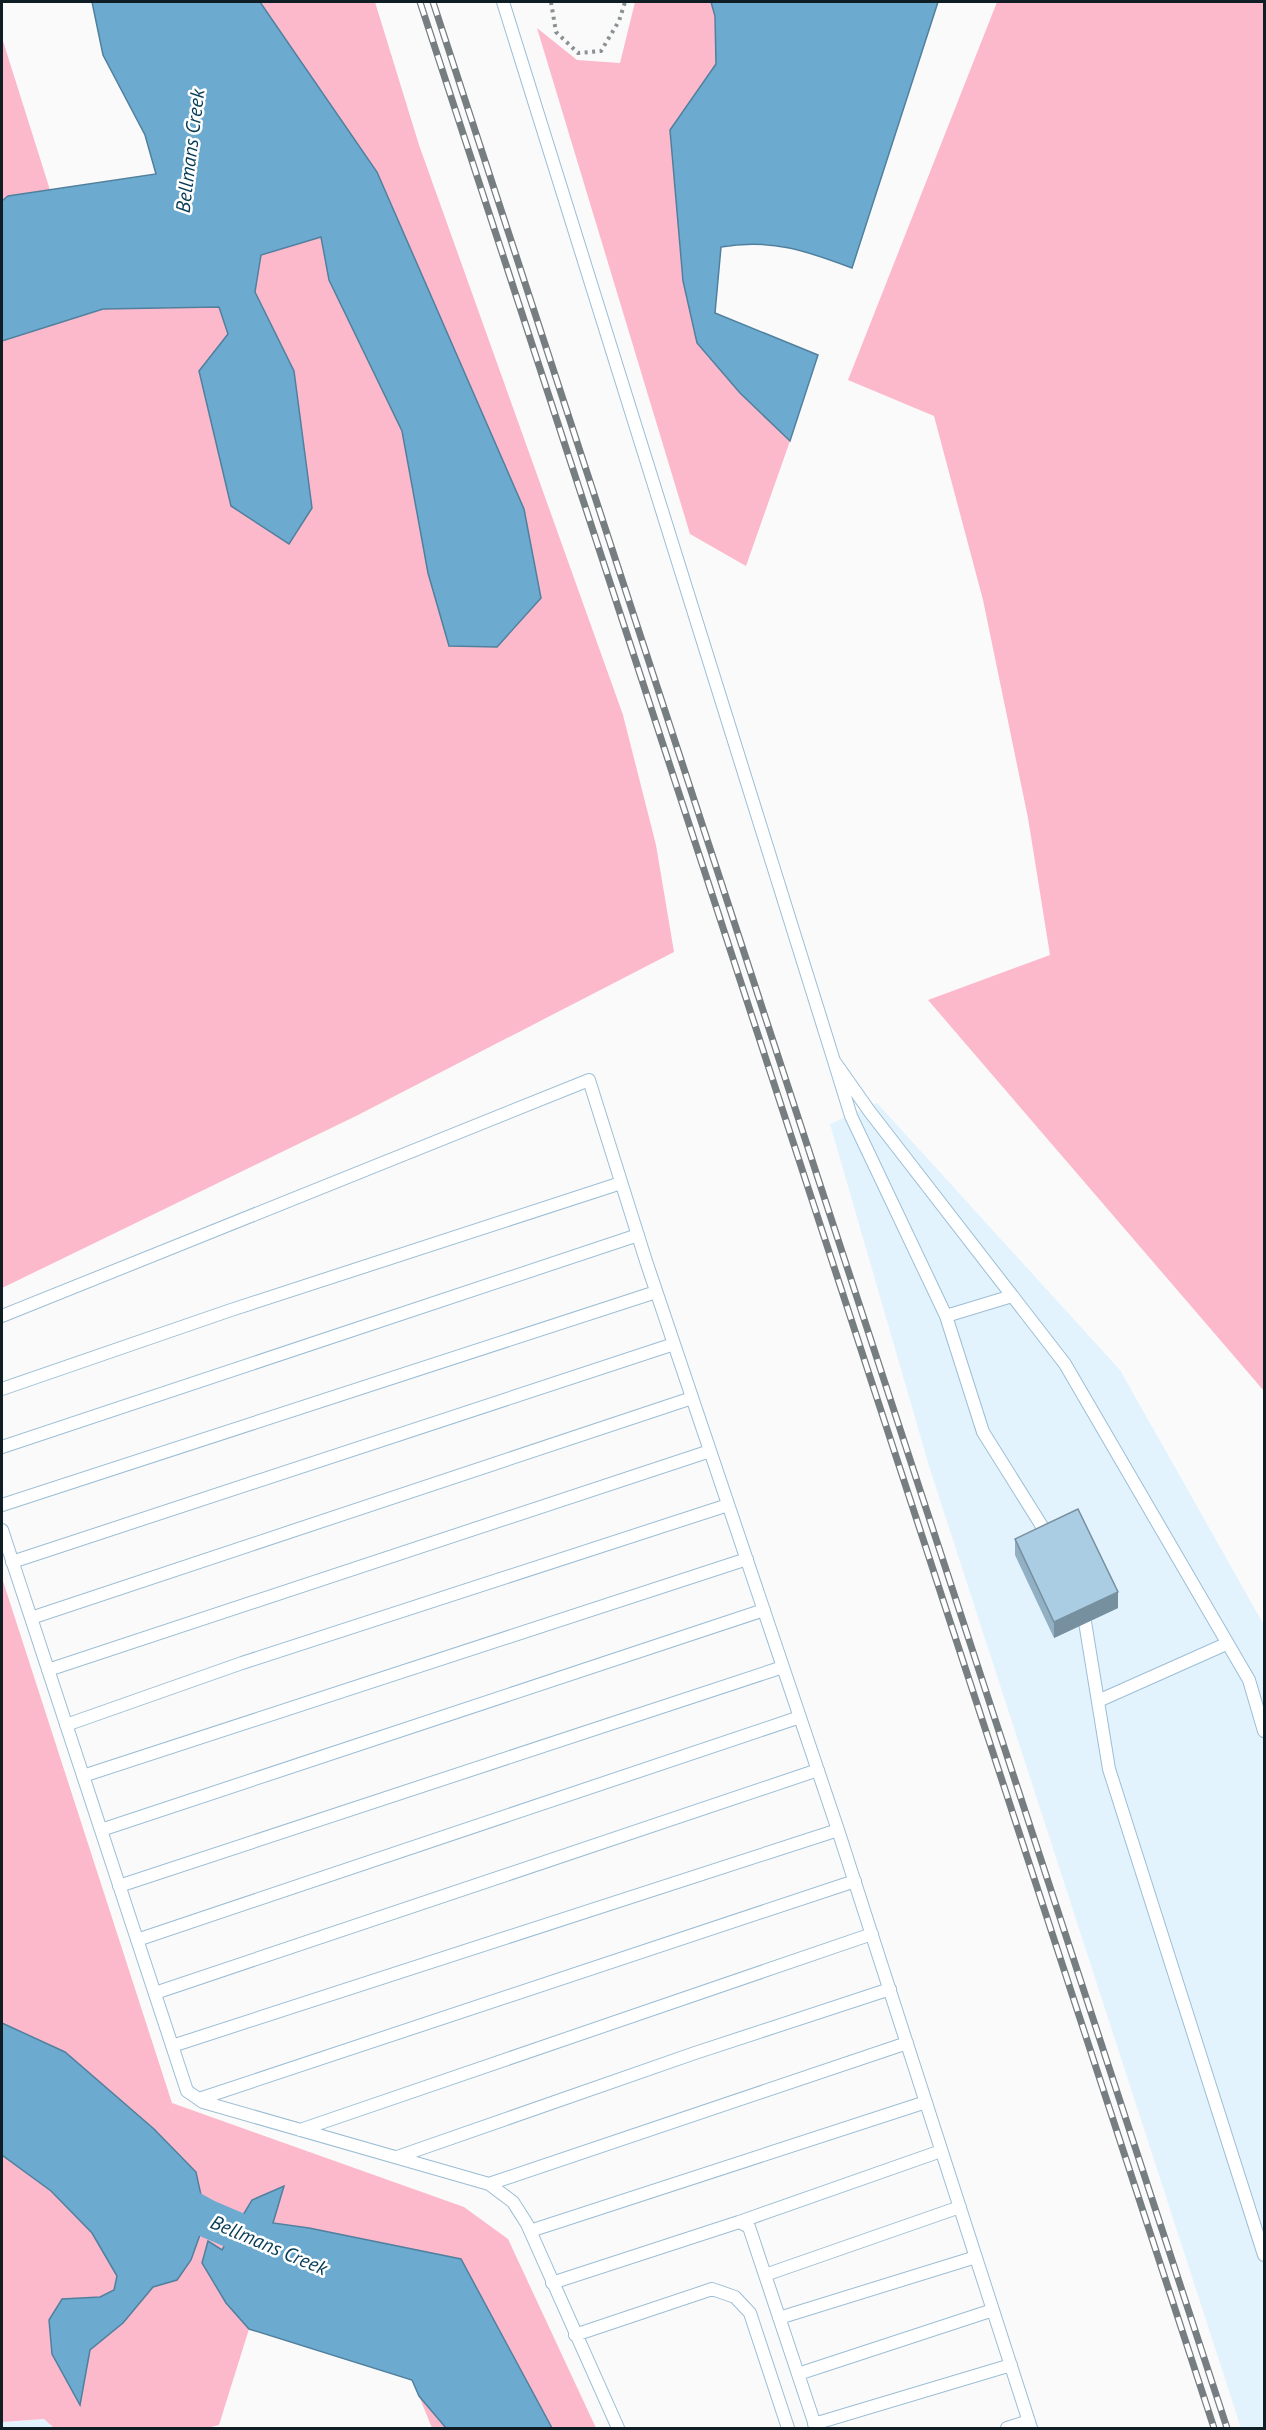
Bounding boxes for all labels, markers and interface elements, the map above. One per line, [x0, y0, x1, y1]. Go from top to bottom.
water label: Bellmans Creek [170, 87, 211, 214]
water label: Bellmans Creek [207, 2209, 332, 2282]

